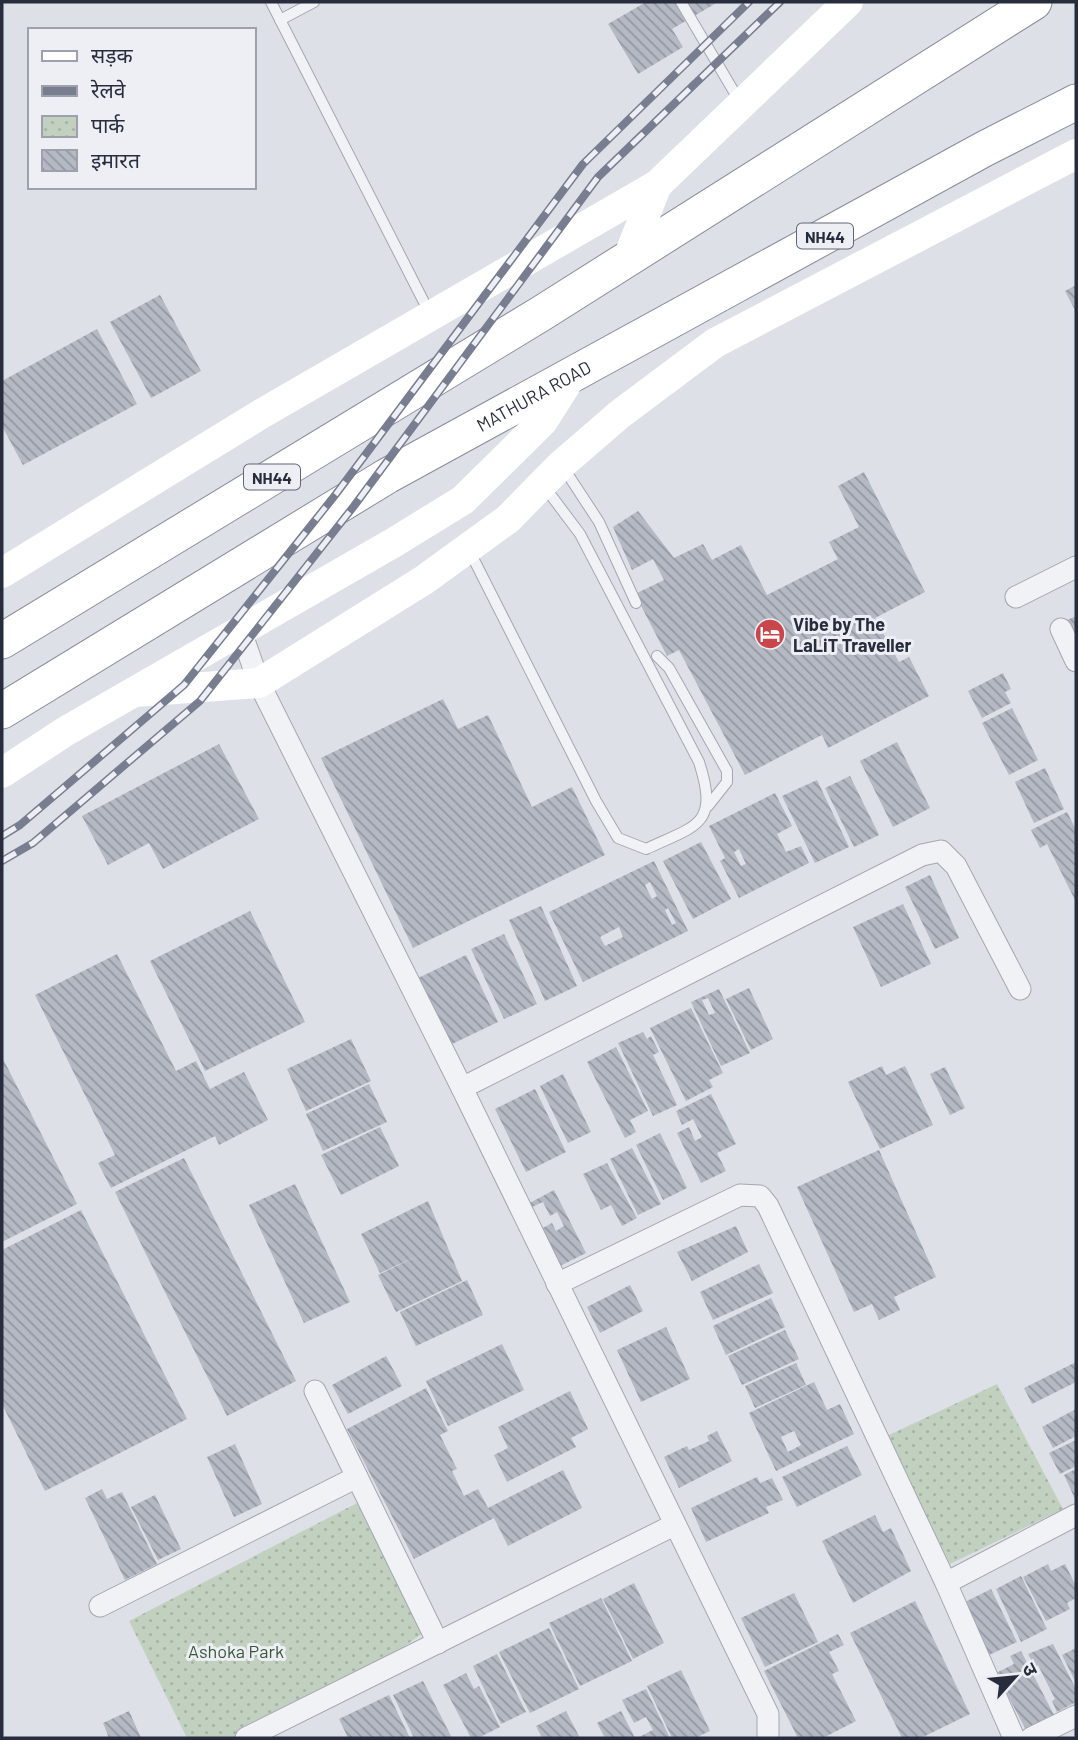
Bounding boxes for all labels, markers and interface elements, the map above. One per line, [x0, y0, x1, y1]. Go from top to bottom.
legend [28, 28, 256, 189]
text: सड़क [91, 42, 133, 67]
text: रेलवे [90, 77, 126, 102]
text: पार्क [91, 112, 125, 137]
text: इमारत [91, 147, 141, 172]
road number: NH44 [797, 224, 853, 248]
street label: MATHURA ROAD [473, 356, 594, 436]
road number: NH44 [244, 464, 300, 490]
place label: Vibe by The LaLiT Traveller [793, 613, 912, 656]
hotel icon: Vibe by The LaLiT Traveller [753, 617, 787, 651]
park label: Ashoka Park [188, 1640, 284, 1662]
north arrow [980, 1642, 1050, 1712]
text: उ [1018, 1659, 1044, 1680]

